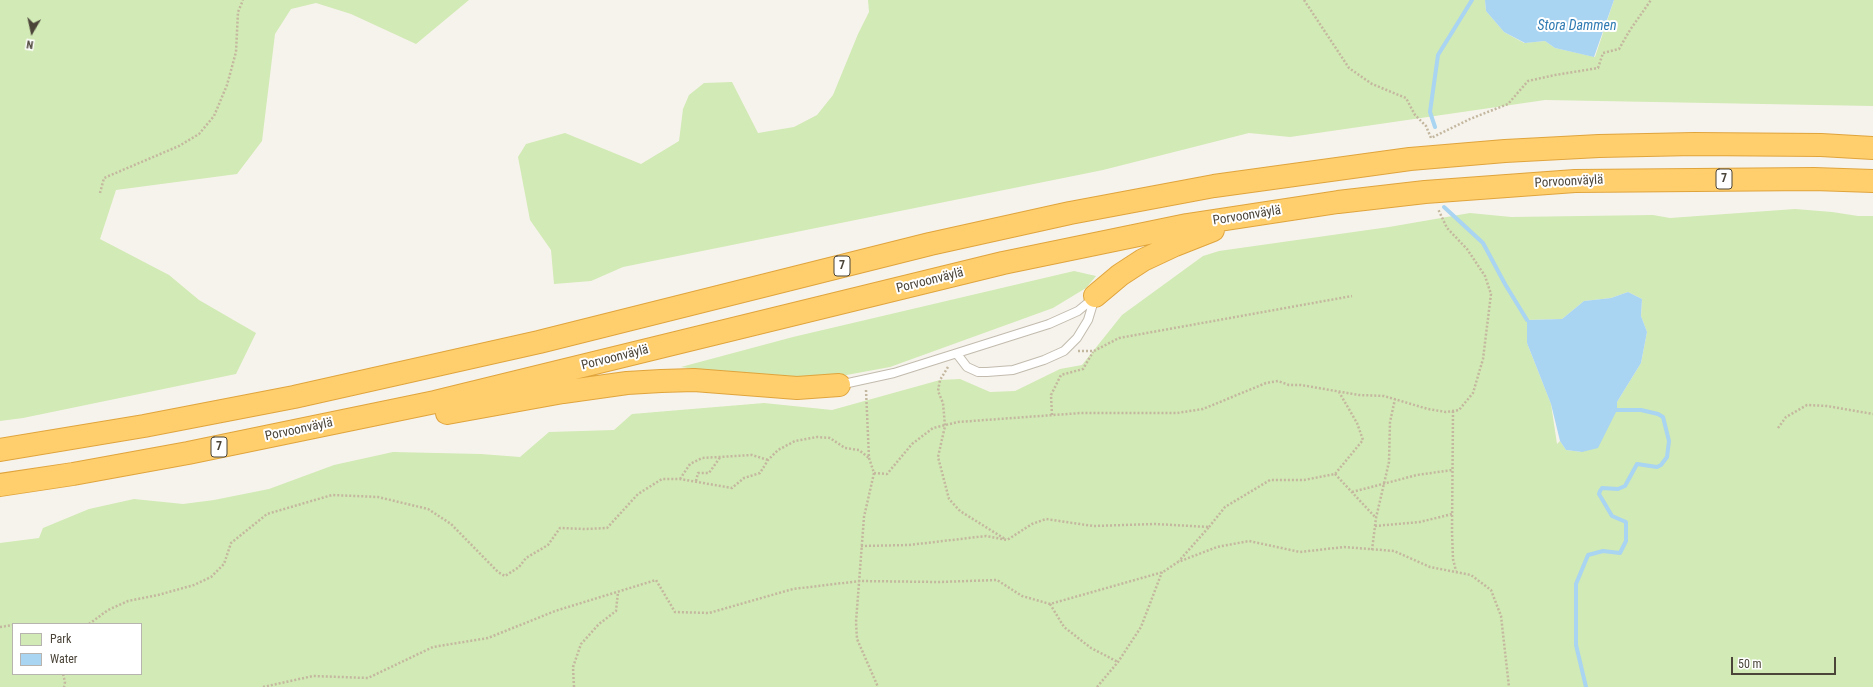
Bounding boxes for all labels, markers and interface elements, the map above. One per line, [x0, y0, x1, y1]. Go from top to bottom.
north arrow [12, 12, 52, 52]
water label: Stora Dammen [1538, 18, 1616, 34]
text: N [26, 37, 34, 51]
road number: 7 [1716, 169, 1732, 189]
street label: Porvoonväylä [1534, 172, 1604, 192]
street label: Porvoonväylä [1212, 203, 1282, 229]
road number: 7 [834, 256, 850, 276]
street label: Porvoonväylä [895, 265, 965, 297]
street label: Porvoonväylä [580, 342, 650, 374]
street label: Porvoonväylä [264, 415, 334, 445]
road number: 7 [211, 437, 227, 457]
legend [12, 623, 142, 675]
text: Park [50, 632, 71, 646]
scale bar [1733, 649, 1838, 675]
text: Water [50, 652, 78, 666]
text: 50 m [1738, 657, 1762, 671]

